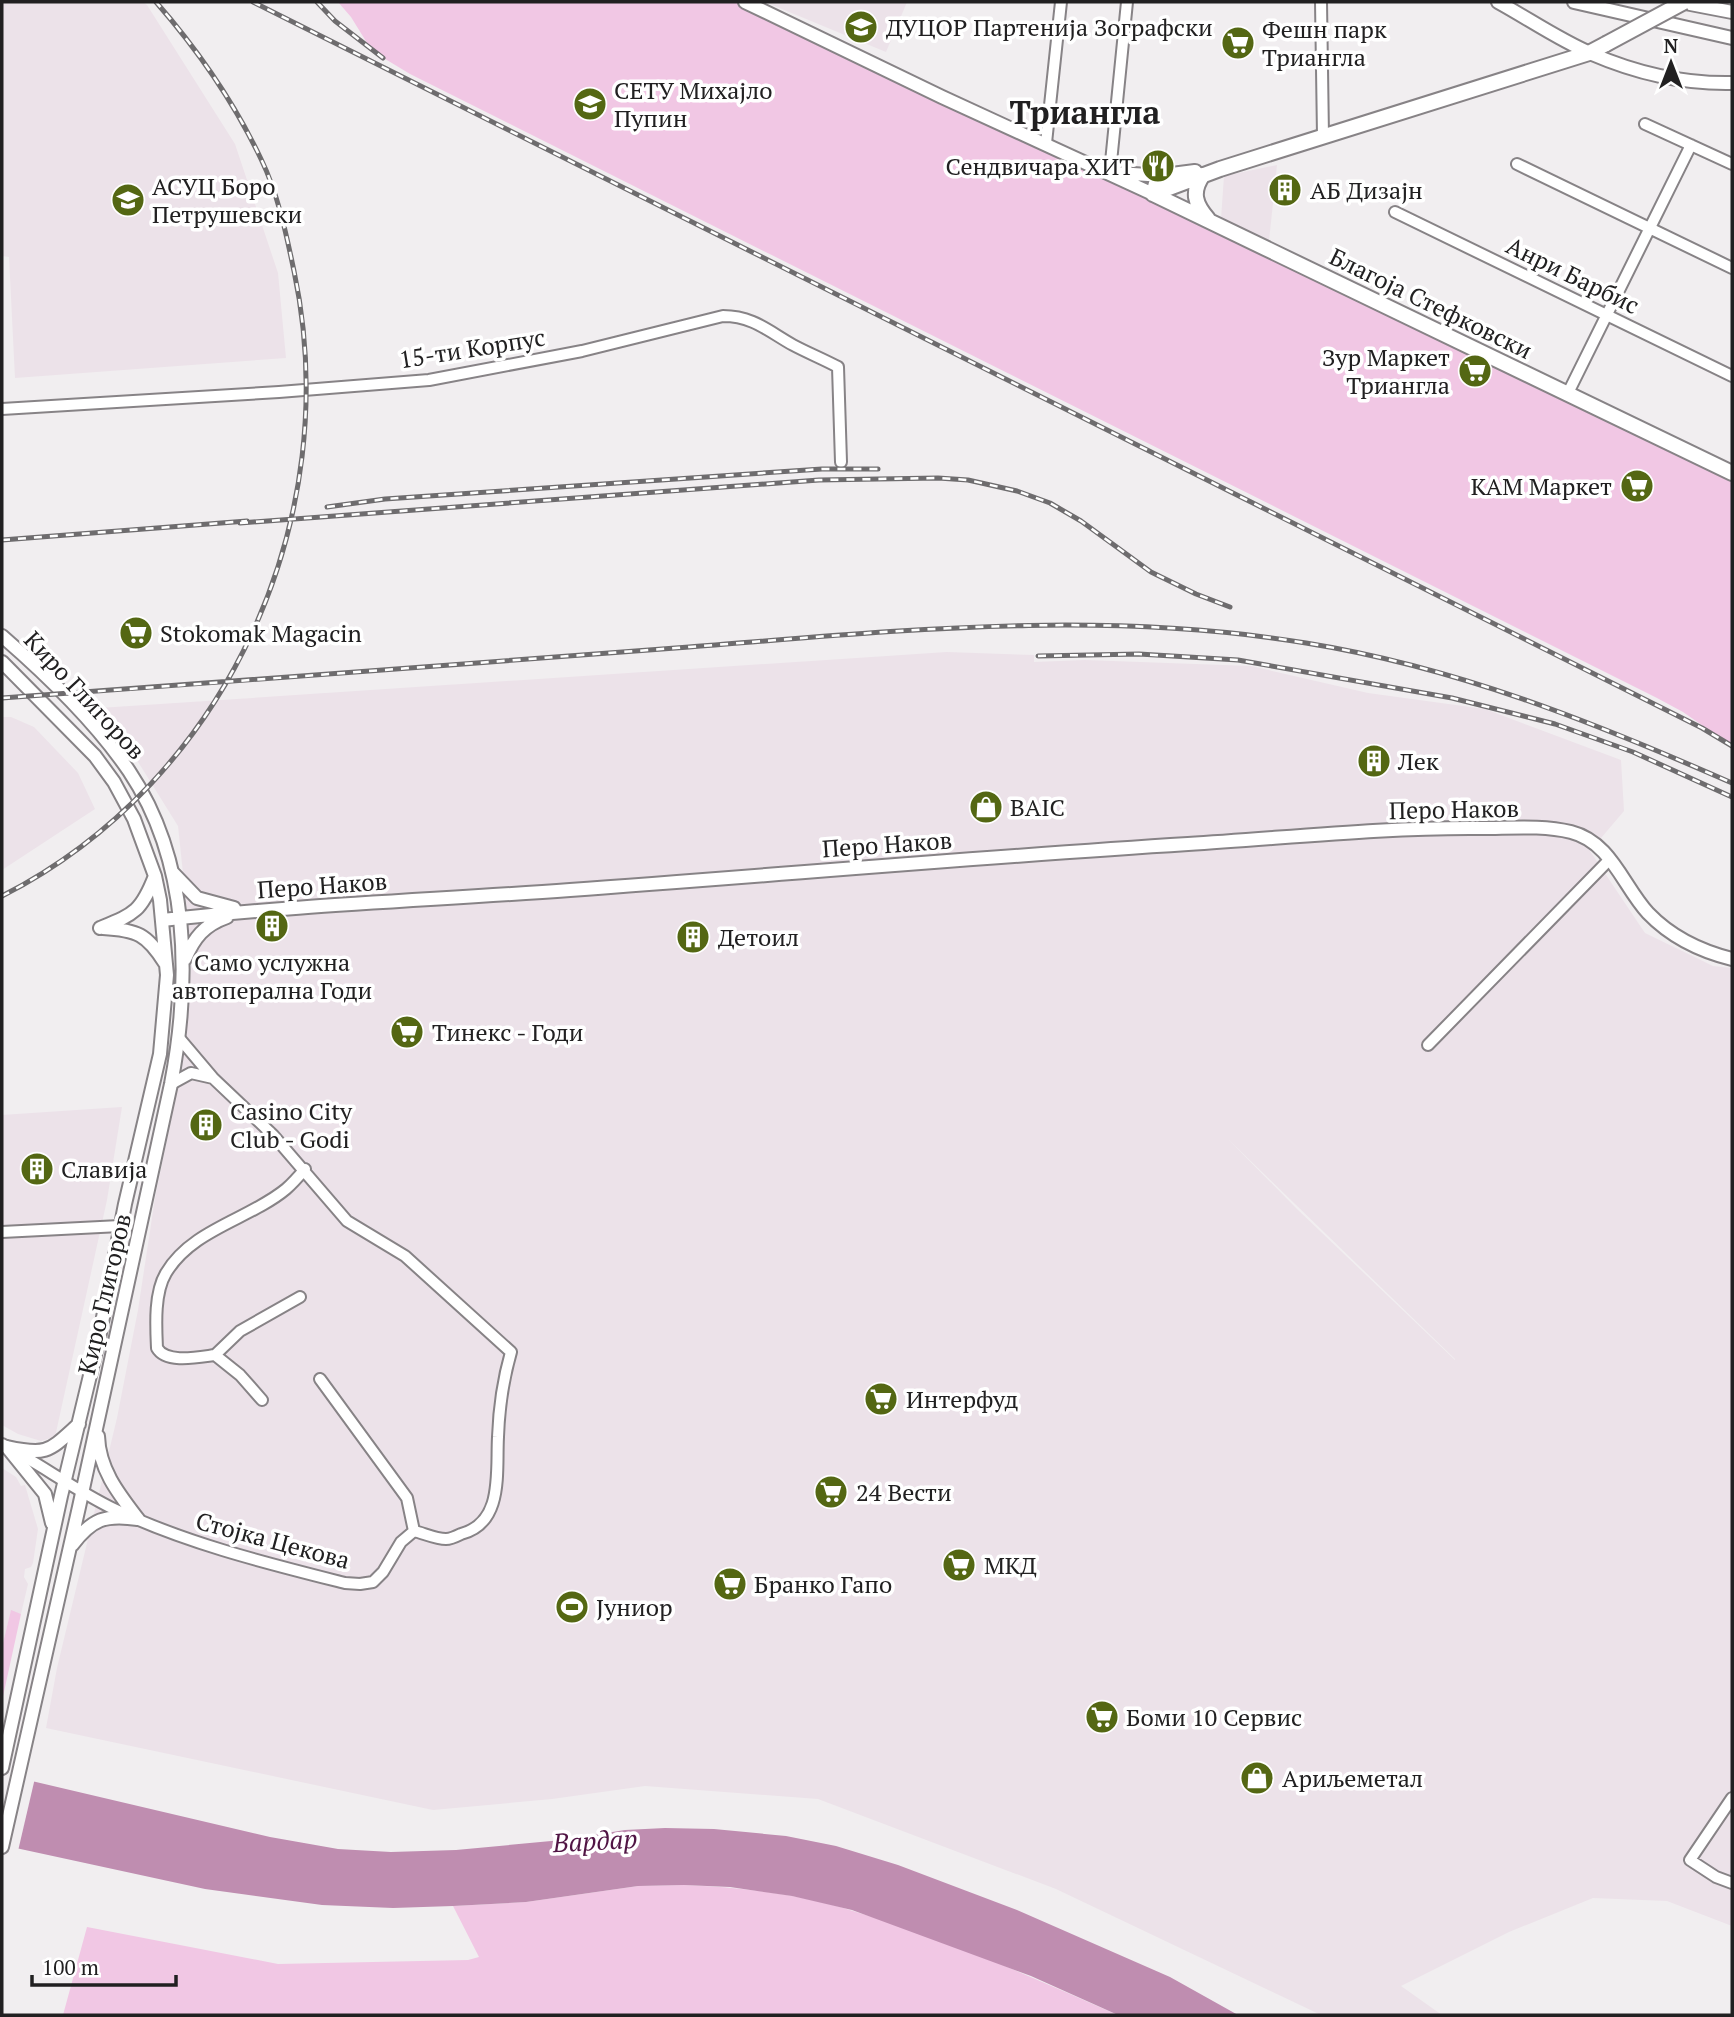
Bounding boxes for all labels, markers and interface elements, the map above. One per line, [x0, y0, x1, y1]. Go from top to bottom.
school or university icon: ДУЦОР Партенија Зографски [842, 8, 880, 46]
place label: ДУЦОР Партенија Зографски [886, 11, 1213, 43]
place label: Фешн парк Триангла [1262, 13, 1387, 73]
supermarket icon: Фешн парк Триангла [1219, 24, 1257, 62]
north arrow [1636, 28, 1706, 98]
text: N [1664, 33, 1679, 58]
place label: СЕТУ Михајло Пупин [614, 74, 773, 134]
school or university icon: СЕТУ Михајло Пупин [571, 85, 609, 123]
district label: Триангла [1010, 91, 1161, 133]
restaurant icon: Сендвичара ХИТ [1139, 147, 1177, 185]
place label: Сендвичара ХИТ [946, 150, 1134, 182]
place label: АСУЦ Боро Петрушевски [152, 170, 302, 230]
building icon: АБ Дизајн [1266, 171, 1304, 209]
place label: АБ Дизајн [1310, 174, 1423, 206]
school or university icon: АСУЦ Боро Петрушевски [109, 181, 147, 219]
street label: Анри Барбис [1501, 229, 1645, 321]
street label: Благоја Стефковски [1324, 240, 1538, 366]
street label: 15-ти Корпус [397, 321, 547, 375]
place label: Зур Маркет Триангла [1322, 341, 1450, 401]
supermarket icon: Зур Маркет Триангла [1456, 352, 1494, 390]
supermarket icon: КАМ Маркет [1618, 467, 1656, 505]
place label: КАМ Маркет [1471, 470, 1612, 502]
supermarket icon: Stokomak Magacin [117, 614, 155, 652]
place label: Stokomak Magacin [160, 617, 362, 649]
street label: Киро Глигоров [17, 624, 153, 766]
building icon: Лек [1355, 742, 1393, 780]
place label: Лек [1397, 745, 1439, 777]
shop icon: BAIC [967, 788, 1005, 826]
place label: BAIC [1010, 791, 1065, 823]
street label: Перо Наков [1389, 792, 1519, 826]
street label: Перо Наков [821, 823, 953, 865]
street label: Перо Наков [256, 864, 388, 906]
building icon: Само услужна автоперална Годи [253, 907, 291, 945]
building icon: Детоил [674, 918, 712, 956]
place label: Детоил [718, 921, 799, 953]
place label: Само услужна автоперална Годи [172, 946, 372, 1006]
supermarket icon: Тинекс - Годи [388, 1013, 426, 1051]
place label: Тинекс - Годи [432, 1016, 584, 1048]
place label: Casino City Club - Godi [230, 1095, 353, 1155]
building icon: Casino City Club - Godi [187, 1106, 225, 1144]
building icon: Славија [18, 1150, 56, 1188]
place label: Славија [61, 1153, 147, 1185]
street label: Киро Глигоров [70, 1210, 138, 1378]
supermarket icon: Интерфуд [862, 1380, 900, 1418]
place label: Интерфуд [906, 1383, 1019, 1415]
supermarket icon: 24 Вести [812, 1473, 850, 1511]
place label: 24 Вести [856, 1476, 952, 1508]
street label: Стојка Цекова [192, 1504, 354, 1576]
supermarket icon: МКД [940, 1546, 978, 1584]
place label: МКД [984, 1549, 1037, 1581]
supermarket icon: Бранко Гапо [711, 1565, 749, 1603]
place label: Бранко Гапо [754, 1568, 892, 1600]
sports icon: Јуниор [553, 1588, 591, 1626]
place label: Јуниор [596, 1591, 673, 1623]
supermarket icon: Боми 10 Сервис [1083, 1698, 1121, 1736]
place label: Боми 10 Сервис [1126, 1701, 1302, 1733]
shop icon: Ариљеметал [1238, 1759, 1276, 1797]
place label: Ариљеметал [1282, 1762, 1423, 1794]
water label: Вардар [551, 1821, 638, 1859]
scale bar [32, 1944, 175, 1988]
text: 100 m [42, 1953, 99, 1981]

